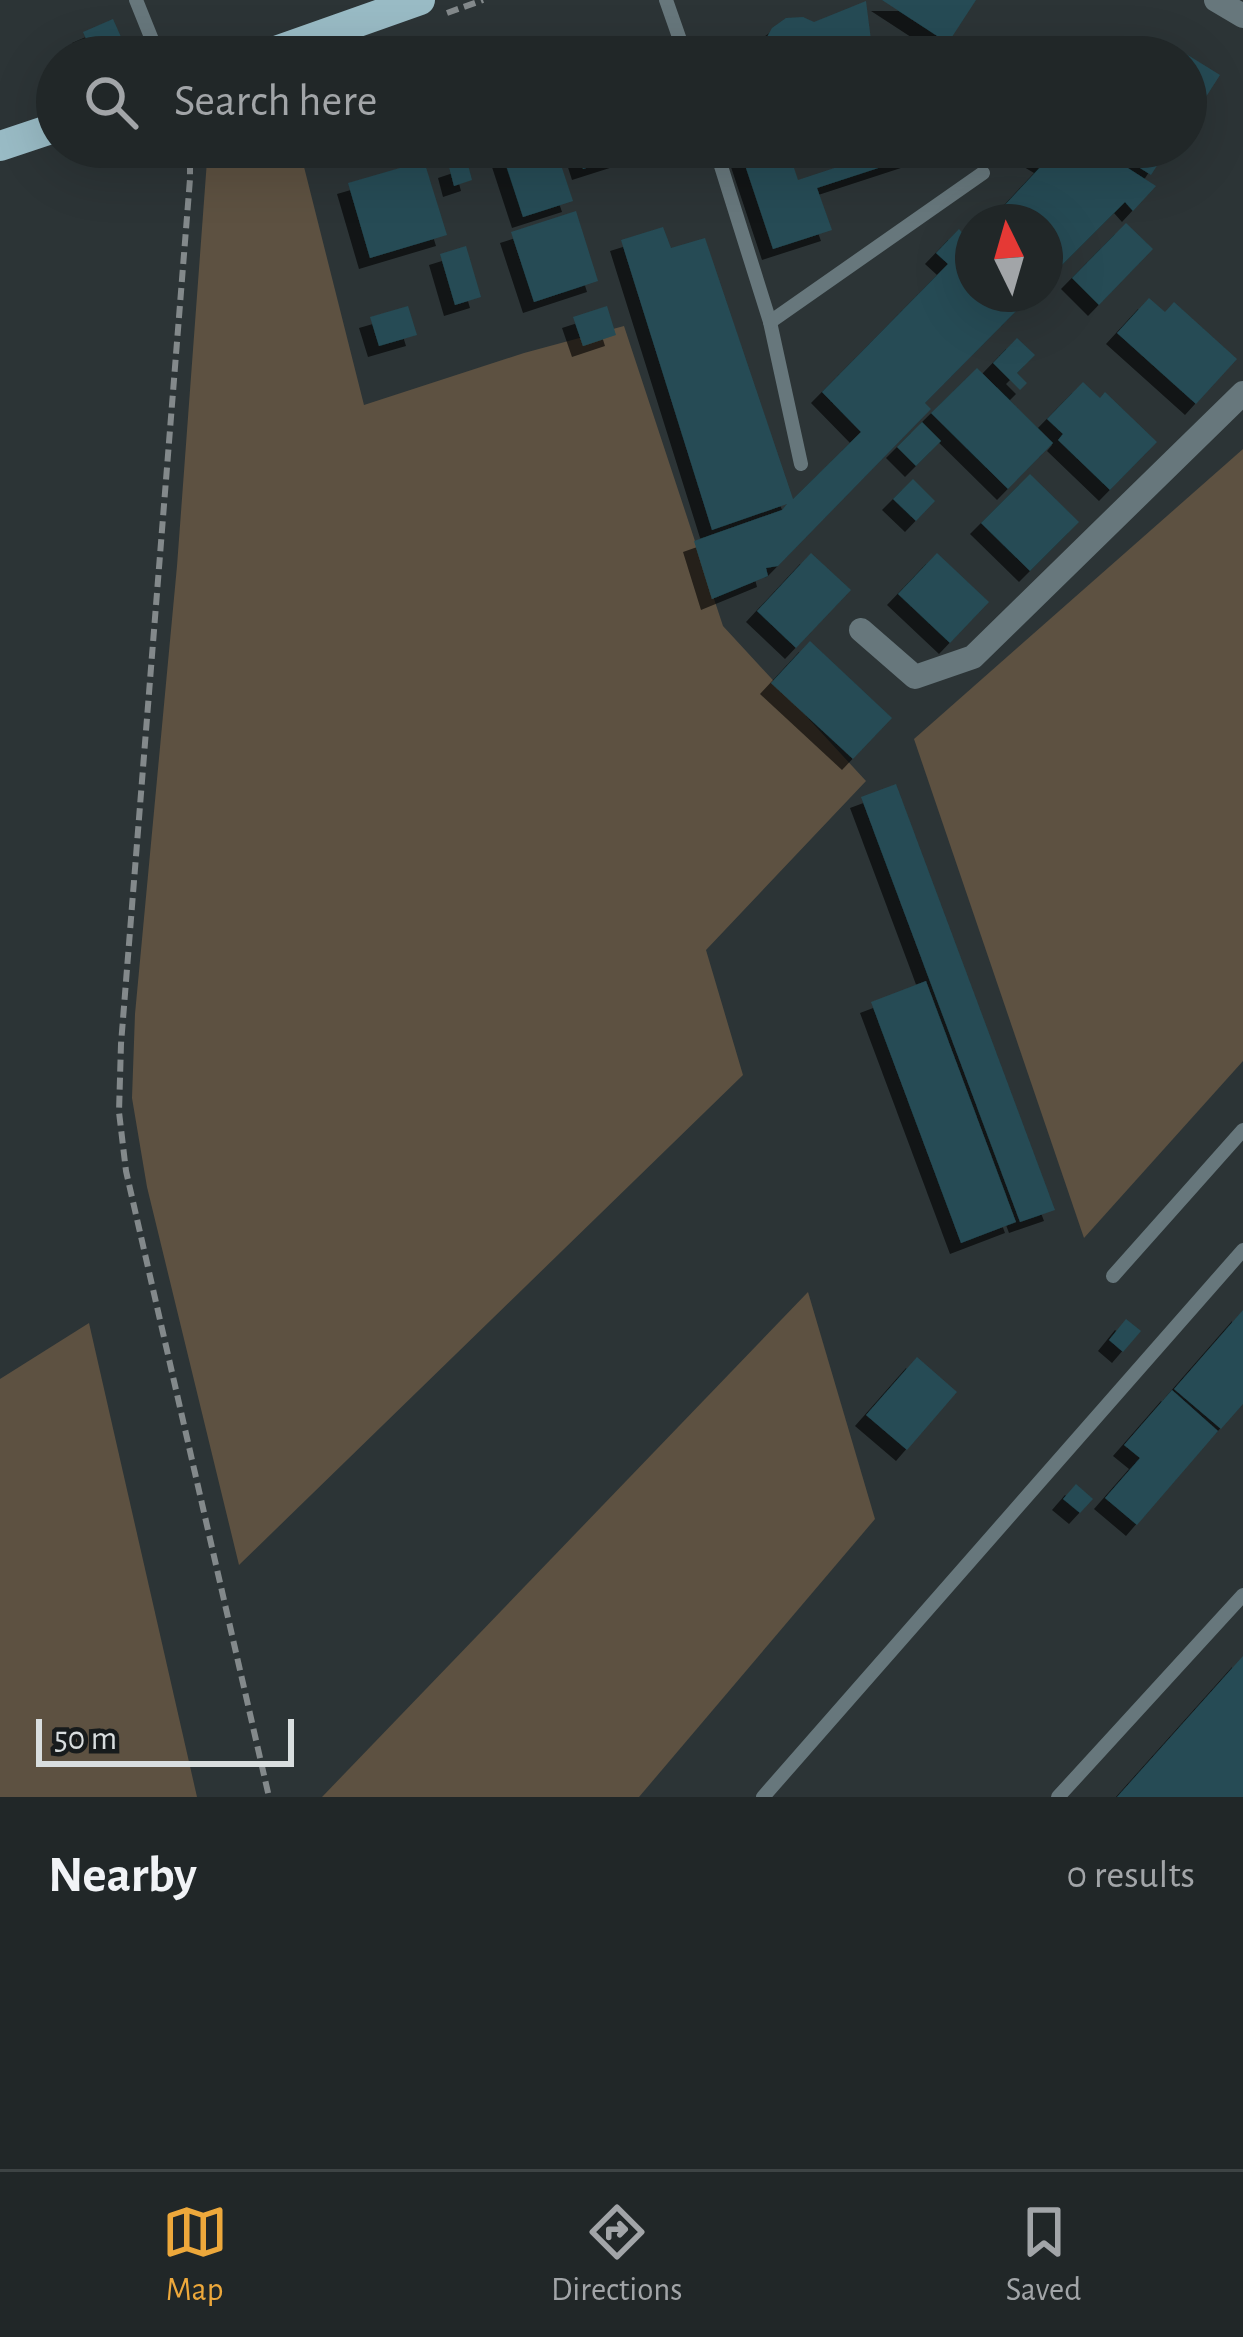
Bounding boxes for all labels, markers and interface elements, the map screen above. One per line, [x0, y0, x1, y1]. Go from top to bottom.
search box [36, 36, 1207, 168]
icon: search [78, 69, 144, 135]
text: Search here [174, 79, 377, 124]
north arrow [955, 204, 1063, 312]
scale bar [36, 1713, 294, 1766]
text: 50 m [54, 1723, 117, 1756]
text: Nearby [48, 1850, 197, 1901]
text: 0 results [1067, 1856, 1195, 1895]
tab: Map [162, 2199, 228, 2311]
tab: Directions [551, 2199, 682, 2311]
tab: Saved [1006, 2199, 1081, 2311]

